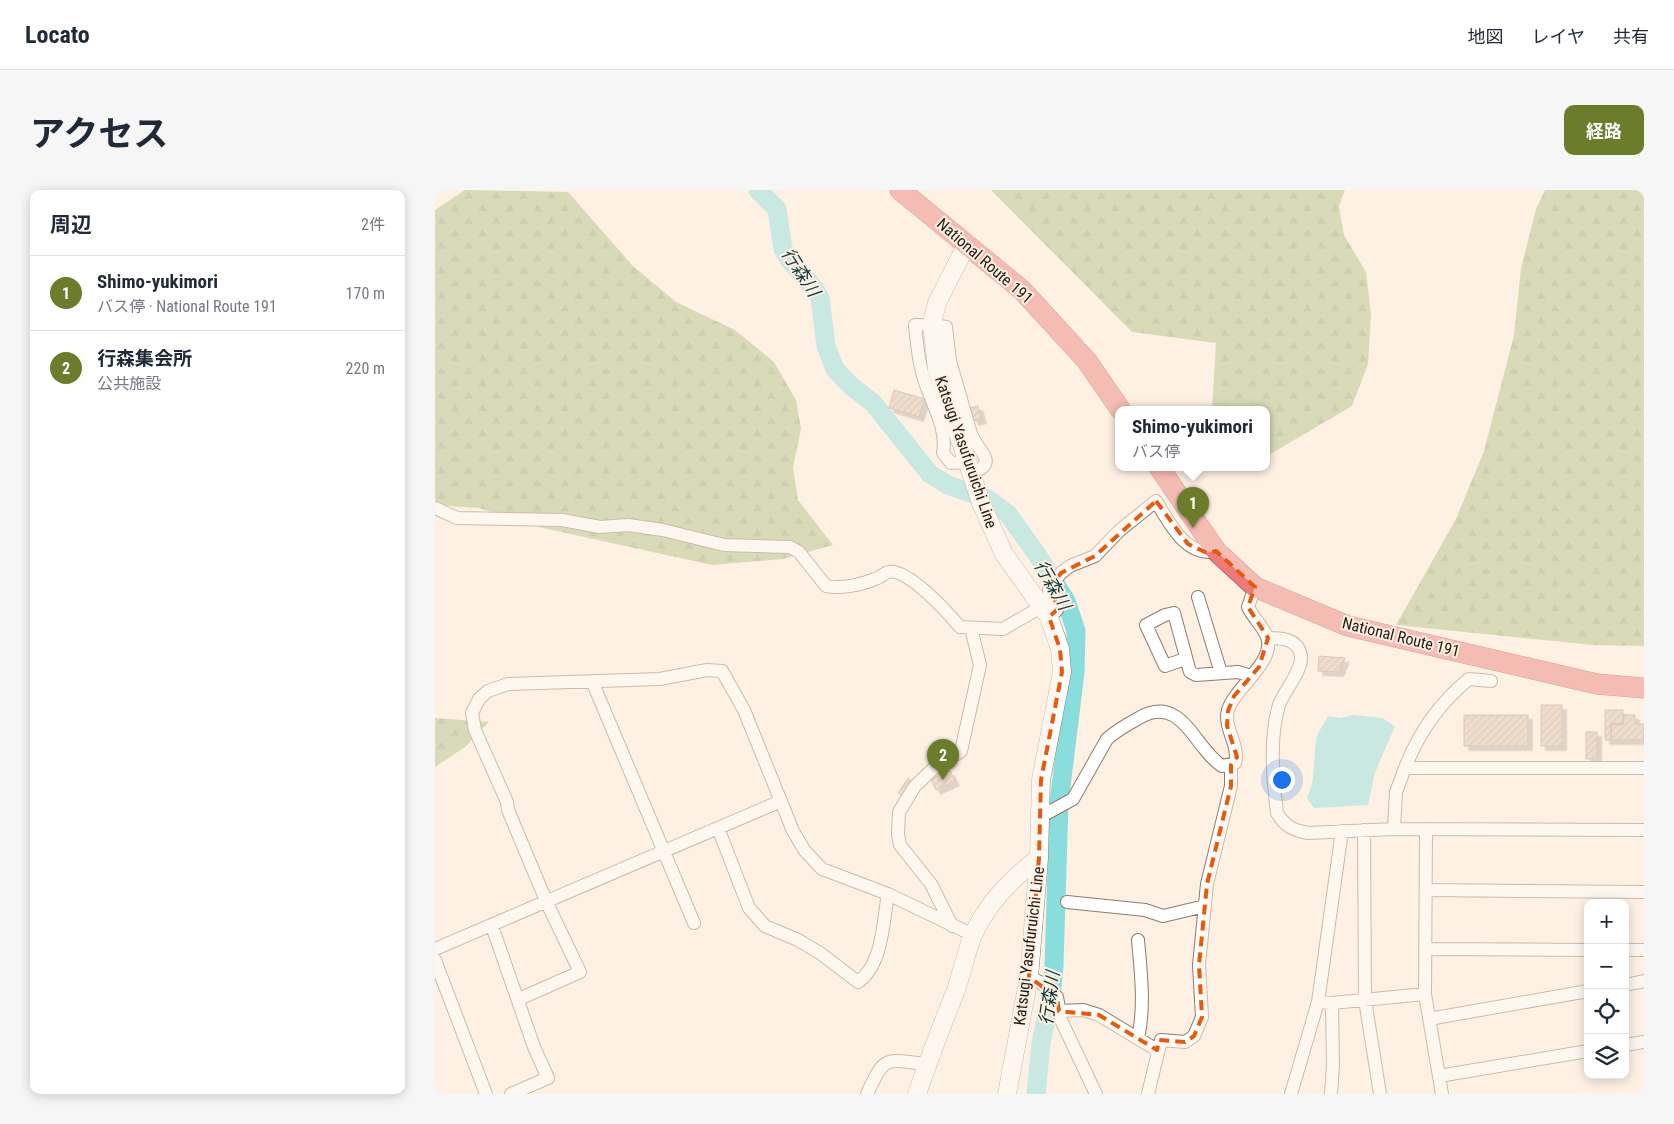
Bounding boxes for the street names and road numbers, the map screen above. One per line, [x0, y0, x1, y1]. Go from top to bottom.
street label: National Route 191 [933, 214, 1037, 308]
street label: Katsugi Yasufuruichi Line [931, 373, 1001, 531]
street label: National Route 191 [1340, 613, 1462, 661]
street label: Katsugi Yasufuruichi Line [1010, 865, 1048, 1027]

